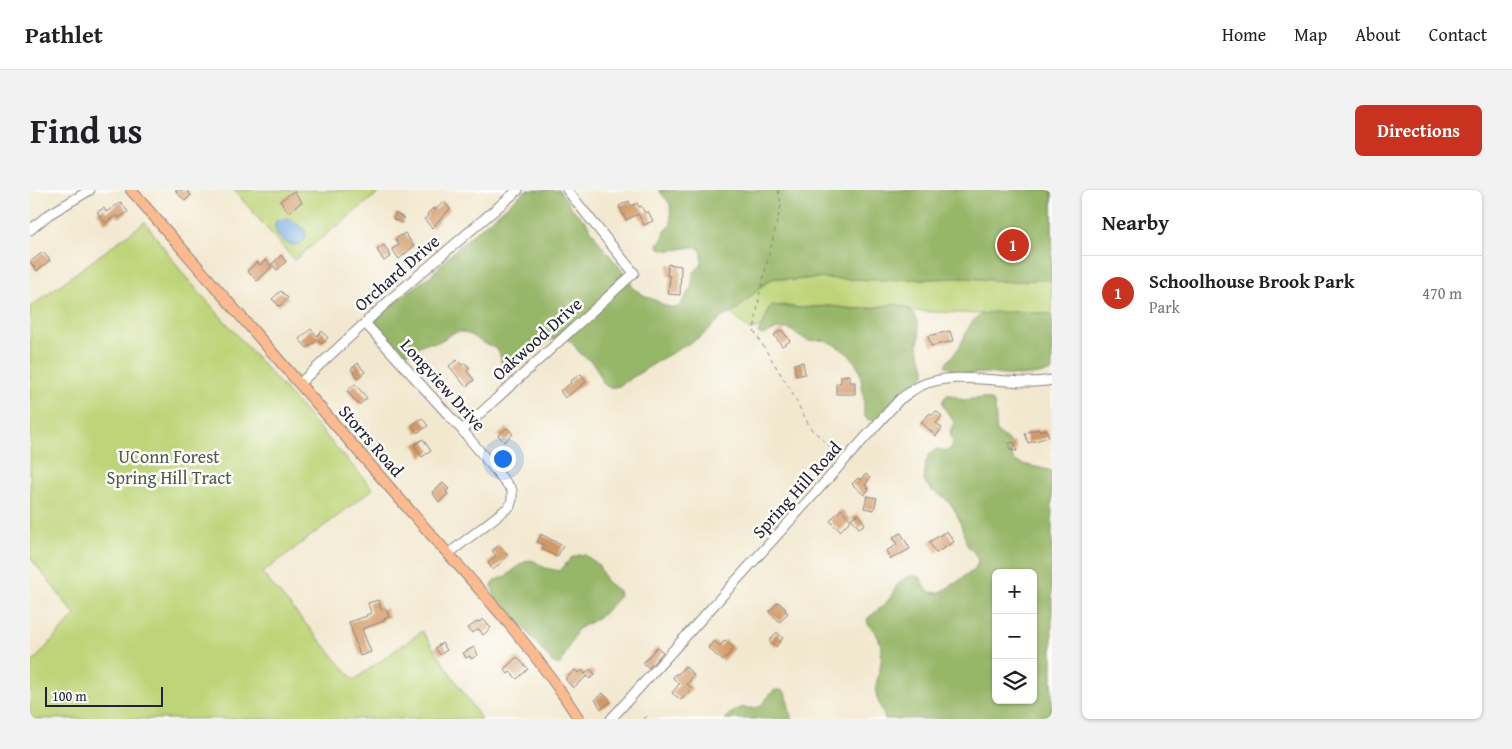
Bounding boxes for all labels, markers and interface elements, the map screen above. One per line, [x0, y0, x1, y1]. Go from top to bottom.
text: Pathlet [25, 17, 103, 52]
text: Home [1222, 21, 1266, 48]
text: Map [1294, 21, 1327, 48]
text: About [1355, 21, 1401, 48]
text: Contact [1429, 21, 1487, 48]
text: Find us [30, 105, 143, 156]
button: Directions [1355, 105, 1482, 156]
text: Nearby [1102, 207, 1169, 238]
pin: 1 [997, 226, 1029, 264]
street label: Orchard Drive [348, 228, 445, 317]
text: Schoolhouse Brook Park [1149, 267, 1354, 295]
text: 1 [1114, 281, 1122, 305]
text: 470 m [1422, 281, 1462, 305]
street label: Oakwood Drive [485, 291, 588, 387]
text: Park [1149, 295, 1180, 319]
street label: Longview Drive [394, 332, 492, 437]
street label: Storrs Road [332, 399, 411, 483]
street label: Spring Hill Road [746, 435, 848, 544]
park label: UConn Forest Spring Hill Tract [106, 443, 232, 491]
your location [490, 446, 516, 472]
map controls [992, 569, 1037, 704]
button: + [992, 569, 1037, 614]
button: − [992, 614, 1037, 659]
button: layers [992, 659, 1037, 704]
scale bar [45, 684, 162, 707]
text: 100 m [52, 686, 87, 706]

